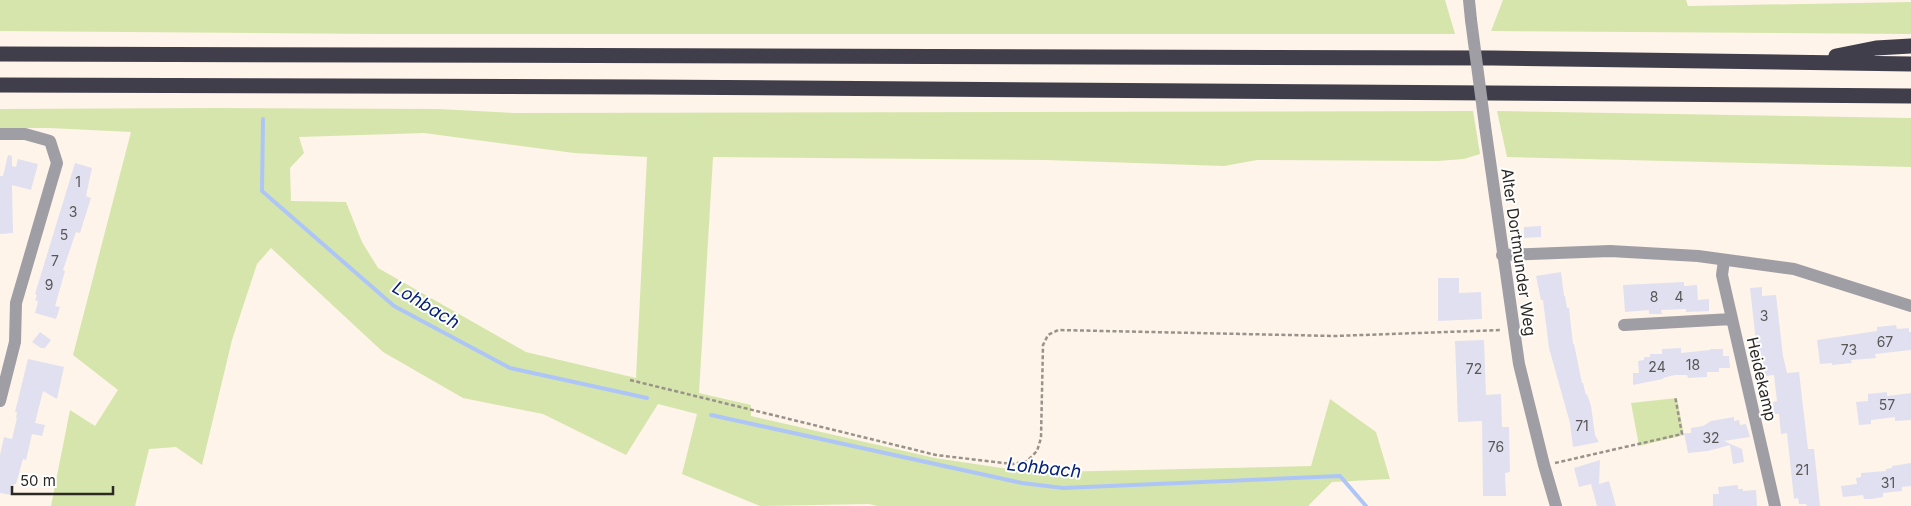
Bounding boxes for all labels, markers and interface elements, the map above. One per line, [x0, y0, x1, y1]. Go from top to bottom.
street label: Alter Dortmunder Weg [1497, 167, 1541, 337]
house number: 1 [75, 173, 81, 190]
house number: 3 [69, 203, 77, 220]
house number: 5 [60, 226, 68, 243]
house number: 7 [51, 252, 59, 269]
house number: 9 [45, 276, 53, 293]
water label: Lohbach [389, 276, 464, 333]
house number: 8 [1650, 288, 1658, 305]
house number: 4 [1674, 288, 1684, 305]
house number: 3 [1760, 307, 1768, 324]
house number: 67 [1877, 333, 1893, 350]
street label: Heidekamp [1743, 335, 1781, 423]
house number: 73 [1841, 341, 1857, 358]
house number: 18 [1686, 356, 1700, 373]
house number: 24 [1648, 358, 1666, 375]
house number: 72 [1466, 360, 1482, 377]
house number: 57 [1879, 396, 1895, 413]
house number: 71 [1575, 417, 1589, 434]
house number: 32 [1702, 429, 1720, 446]
house number: 76 [1488, 438, 1504, 455]
water label: Lohbach [1006, 453, 1082, 482]
house number: 21 [1795, 461, 1809, 478]
scale bar [12, 464, 114, 496]
text: 50 m [20, 471, 56, 490]
house number: 31 [1881, 474, 1895, 491]

